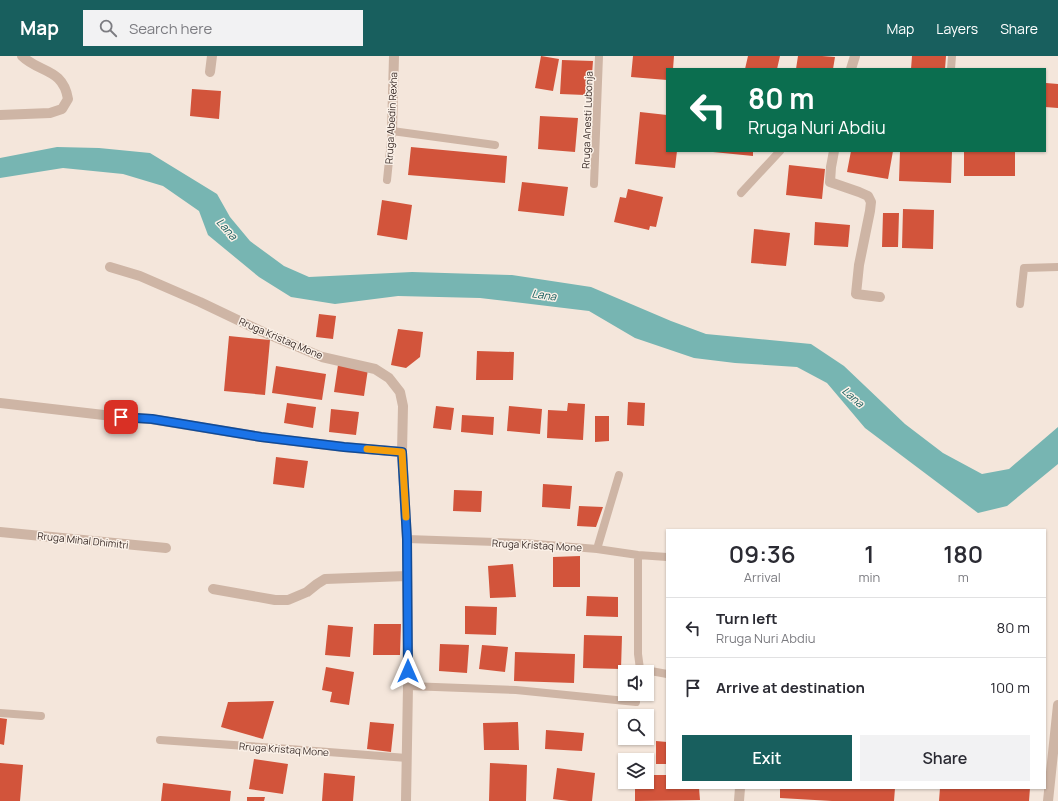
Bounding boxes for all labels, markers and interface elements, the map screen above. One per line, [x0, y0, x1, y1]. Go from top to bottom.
search box [83, 10, 363, 46]
text: Map [20, 15, 59, 41]
icon: search [97, 17, 119, 39]
text: Search here [129, 18, 212, 39]
text: Map [886, 19, 914, 38]
text: Layers [936, 19, 978, 38]
text: Share [1000, 19, 1038, 38]
street label: Rruga Anesti Lubonja [578, 71, 596, 169]
street label: Rruga Abedin Rexha [382, 72, 400, 164]
text: 80 m [748, 79, 814, 117]
icon: left [682, 84, 734, 136]
text: Rruga Nuri Abdiu [748, 115, 886, 139]
water label: Lana [214, 215, 242, 243]
water label: Lana [531, 285, 558, 304]
street label: Rruga Kristaq Mone [237, 314, 325, 362]
water label: Lana [839, 383, 868, 411]
pin [104, 400, 138, 434]
icon: arrive [110, 406, 132, 428]
street label: Rruga Mihal Dhimitri [37, 528, 129, 552]
street label: Rruga Kristaq Mone [492, 536, 582, 554]
text: 09:36 [729, 537, 796, 570]
text: 1 [864, 537, 875, 570]
text: 180 [943, 537, 983, 570]
text: Arrival [744, 568, 781, 586]
text: min [859, 568, 880, 586]
text: m [958, 568, 969, 586]
text: Turn left [716, 608, 778, 629]
icon: left [682, 617, 704, 639]
text: 80 m [996, 617, 1030, 638]
text: Rruga Nuri Abdiu [716, 629, 815, 647]
position arrow [387, 650, 429, 692]
map controls [618, 665, 654, 789]
button: sound [618, 665, 654, 701]
icon: arrive [682, 677, 704, 699]
text: Arrive at destination [716, 677, 865, 698]
text: 100 m [990, 677, 1030, 698]
button: search [618, 709, 654, 745]
button: Exit [682, 735, 852, 781]
button: Share [860, 735, 1030, 781]
street label: Rruga Kristaq Mone [239, 739, 330, 759]
button: layers [618, 753, 654, 789]

